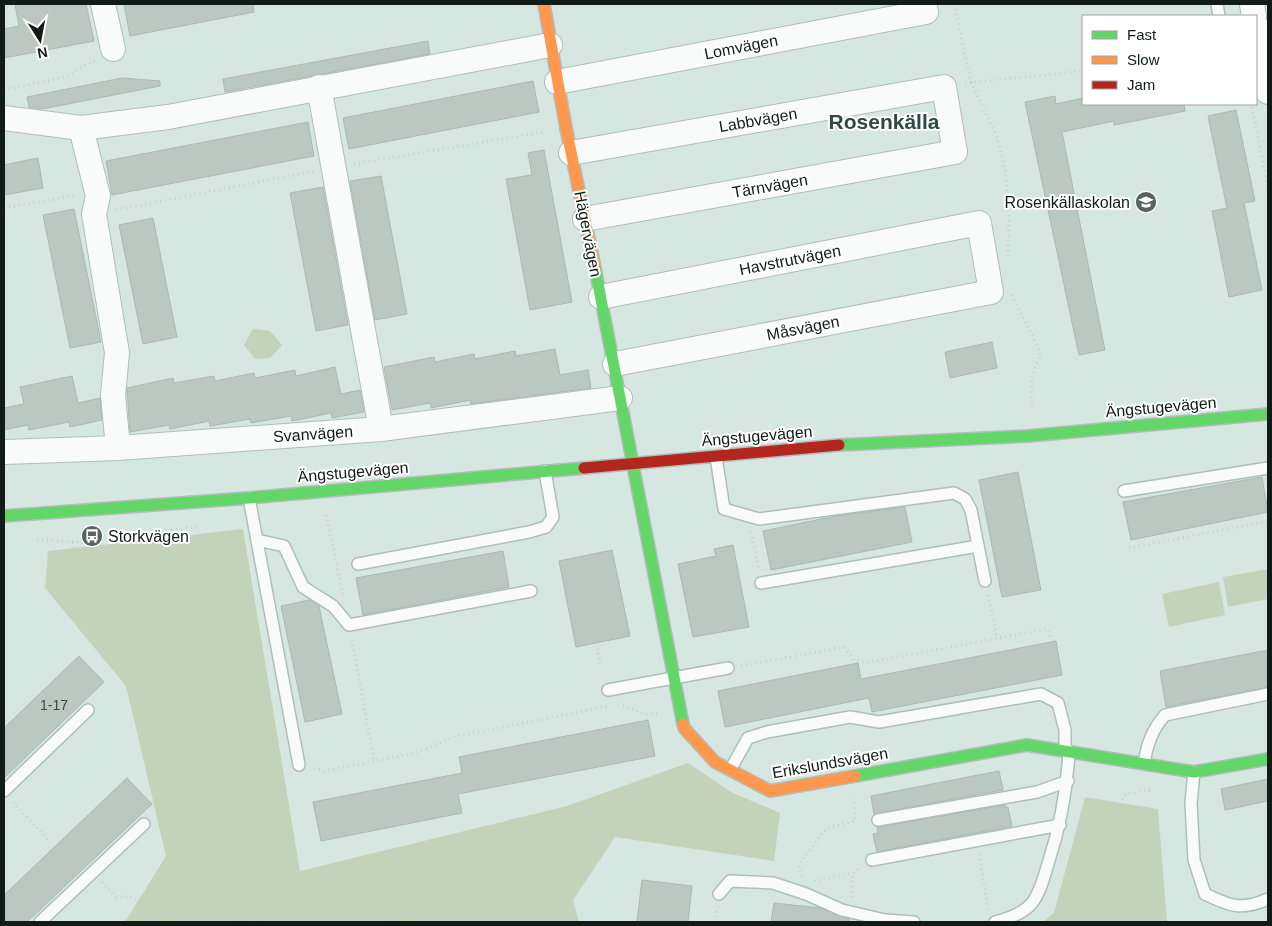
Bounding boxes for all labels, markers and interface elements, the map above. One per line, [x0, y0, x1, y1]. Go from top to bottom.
north arrow [15, 15, 65, 65]
legend [1082, 15, 1257, 105]
text: Fast [1127, 26, 1157, 43]
street label: Lomvägen [703, 32, 779, 62]
text: N [36, 44, 49, 62]
text: Slow [1127, 51, 1160, 68]
text: Jam [1127, 76, 1155, 93]
street label: Labbvägen [718, 105, 798, 135]
district label: Rosenkälla [829, 110, 940, 133]
street label: Tärnvägen [731, 171, 809, 201]
street label: Hägervägen [571, 190, 605, 278]
school or university icon: Rosenkällaskolan [1134, 190, 1158, 214]
place label: Rosenkällaskolan [1005, 194, 1130, 211]
street label: Havstrutvägen [738, 242, 842, 278]
street label: Måsvägen [765, 313, 841, 343]
street label: Ängstugevägen [1105, 394, 1217, 420]
street label: Svanvägen [272, 423, 354, 445]
street label: Ängstugevägen [701, 423, 813, 449]
street label: Ängstugevägen [297, 459, 409, 485]
bus stop icon: Storkvägen [80, 524, 104, 548]
place label: Storkvägen [108, 528, 189, 545]
house number: 1-17 [40, 697, 68, 713]
street label: Erikslundsvägen [771, 744, 889, 782]

